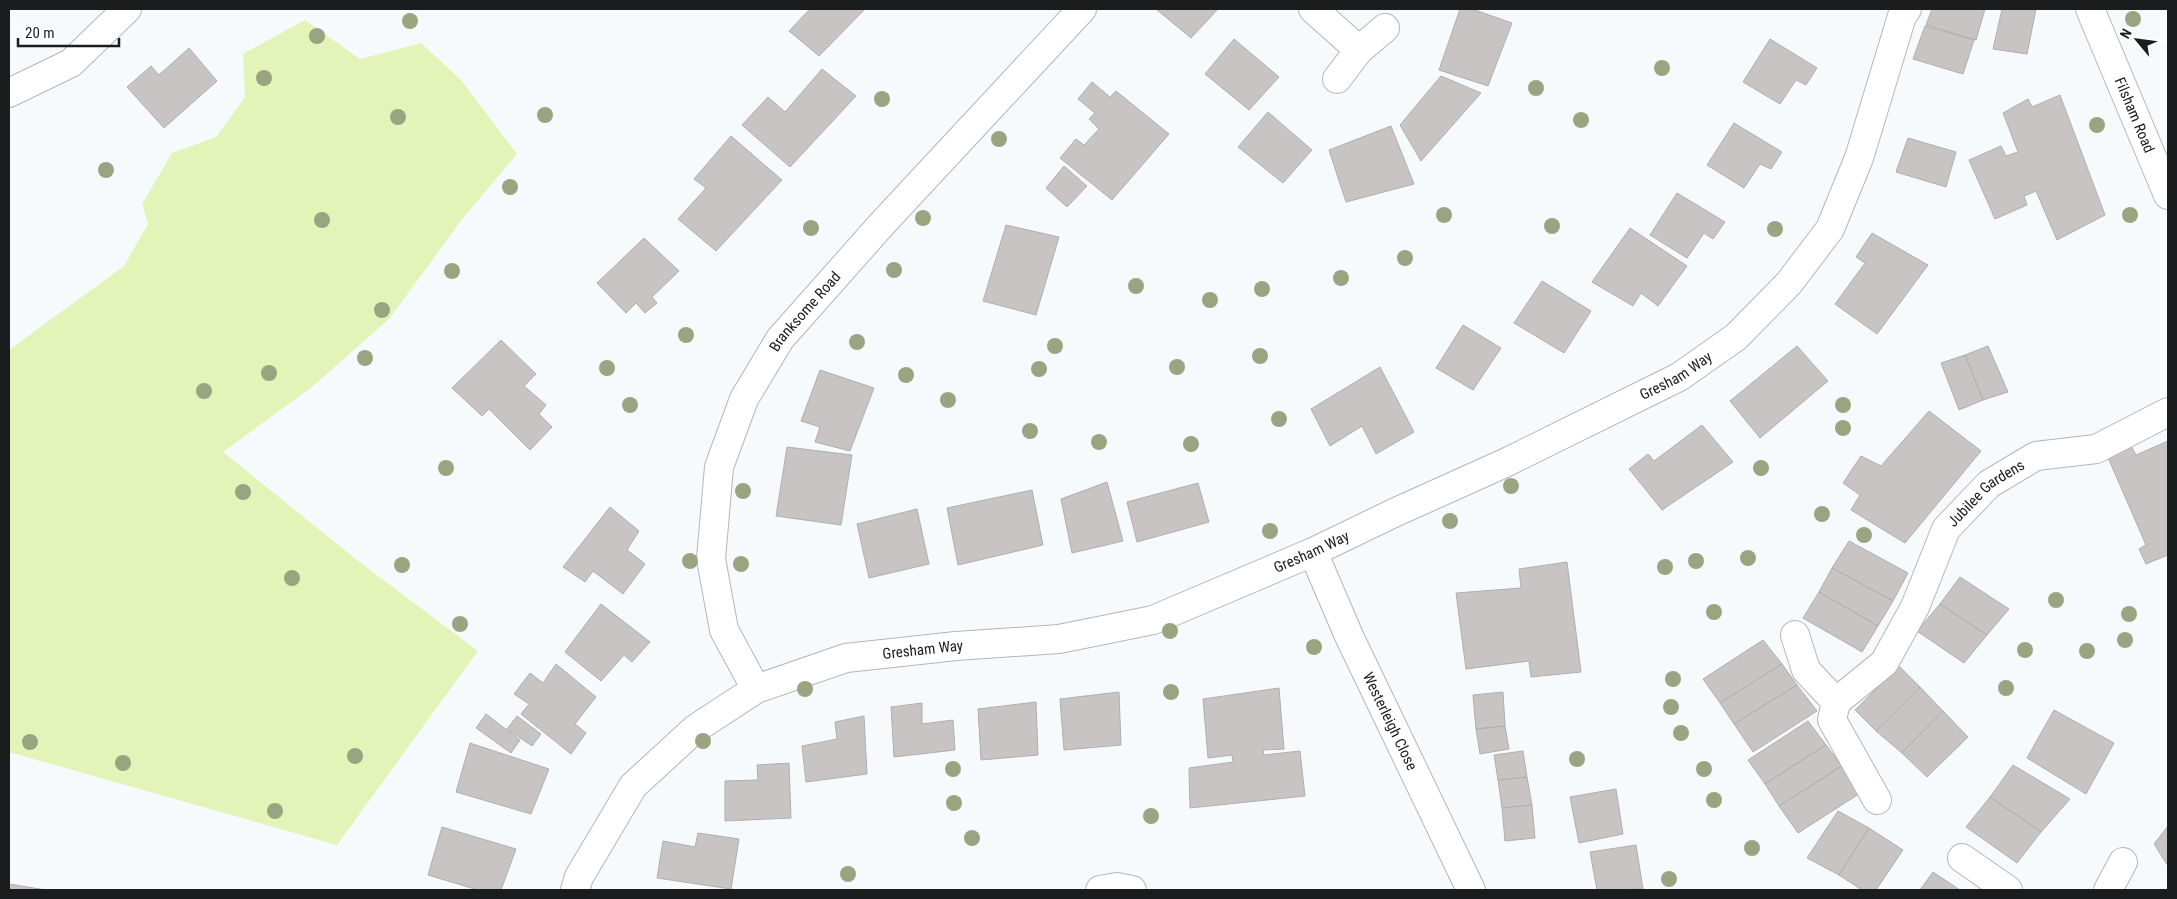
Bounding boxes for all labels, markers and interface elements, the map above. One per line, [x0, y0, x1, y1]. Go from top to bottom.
scale bar [18, 15, 119, 47]
north arrow [2112, 15, 2162, 65]
text: 20 m [25, 24, 55, 42]
text: N [2117, 26, 2135, 41]
street label: Filsham Road [2111, 75, 2158, 156]
street label: Branksome Road [766, 268, 844, 355]
street label: Gresham Way [1637, 348, 1716, 404]
street label: Jubilee Gardens [1944, 456, 2028, 531]
street label: Gresham Way [1271, 527, 1352, 577]
street label: Gresham Way [882, 637, 964, 663]
street label: Westerleigh Close [1359, 669, 1421, 773]

